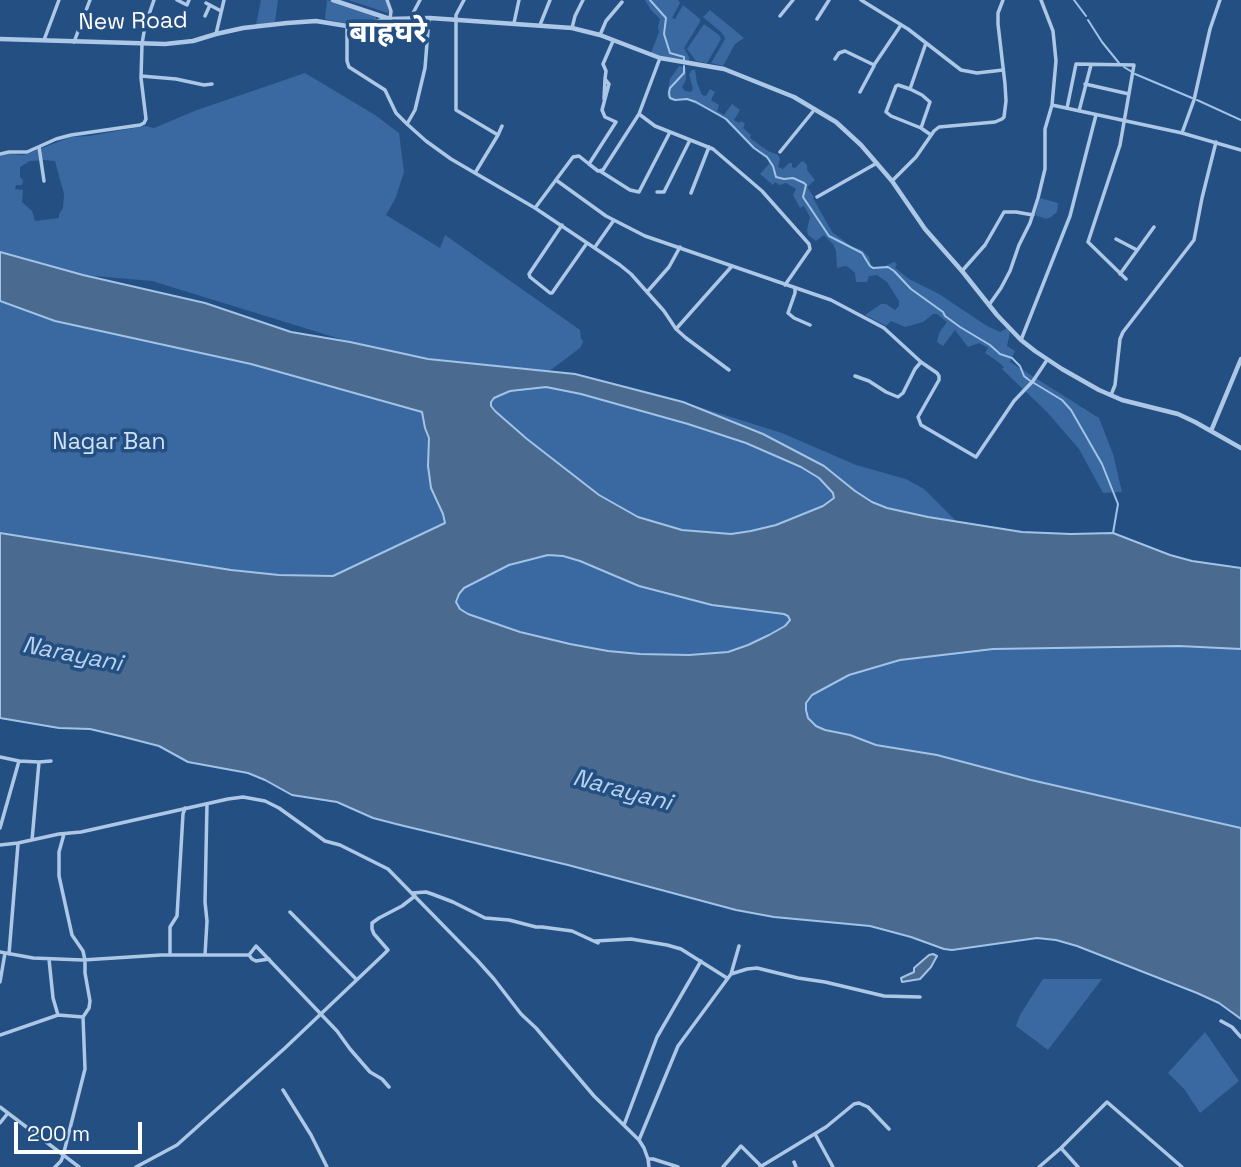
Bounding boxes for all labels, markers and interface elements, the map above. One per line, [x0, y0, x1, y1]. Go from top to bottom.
street label: New Road [78, 7, 188, 37]
district label: बाह्रघरे [349, 16, 427, 52]
park label: Nagar Ban [52, 429, 166, 457]
water label: Narayani [20, 631, 124, 679]
water label: Narayani [570, 764, 674, 818]
scale bar [18, 1108, 145, 1152]
text: 200 m [27, 1120, 90, 1147]

